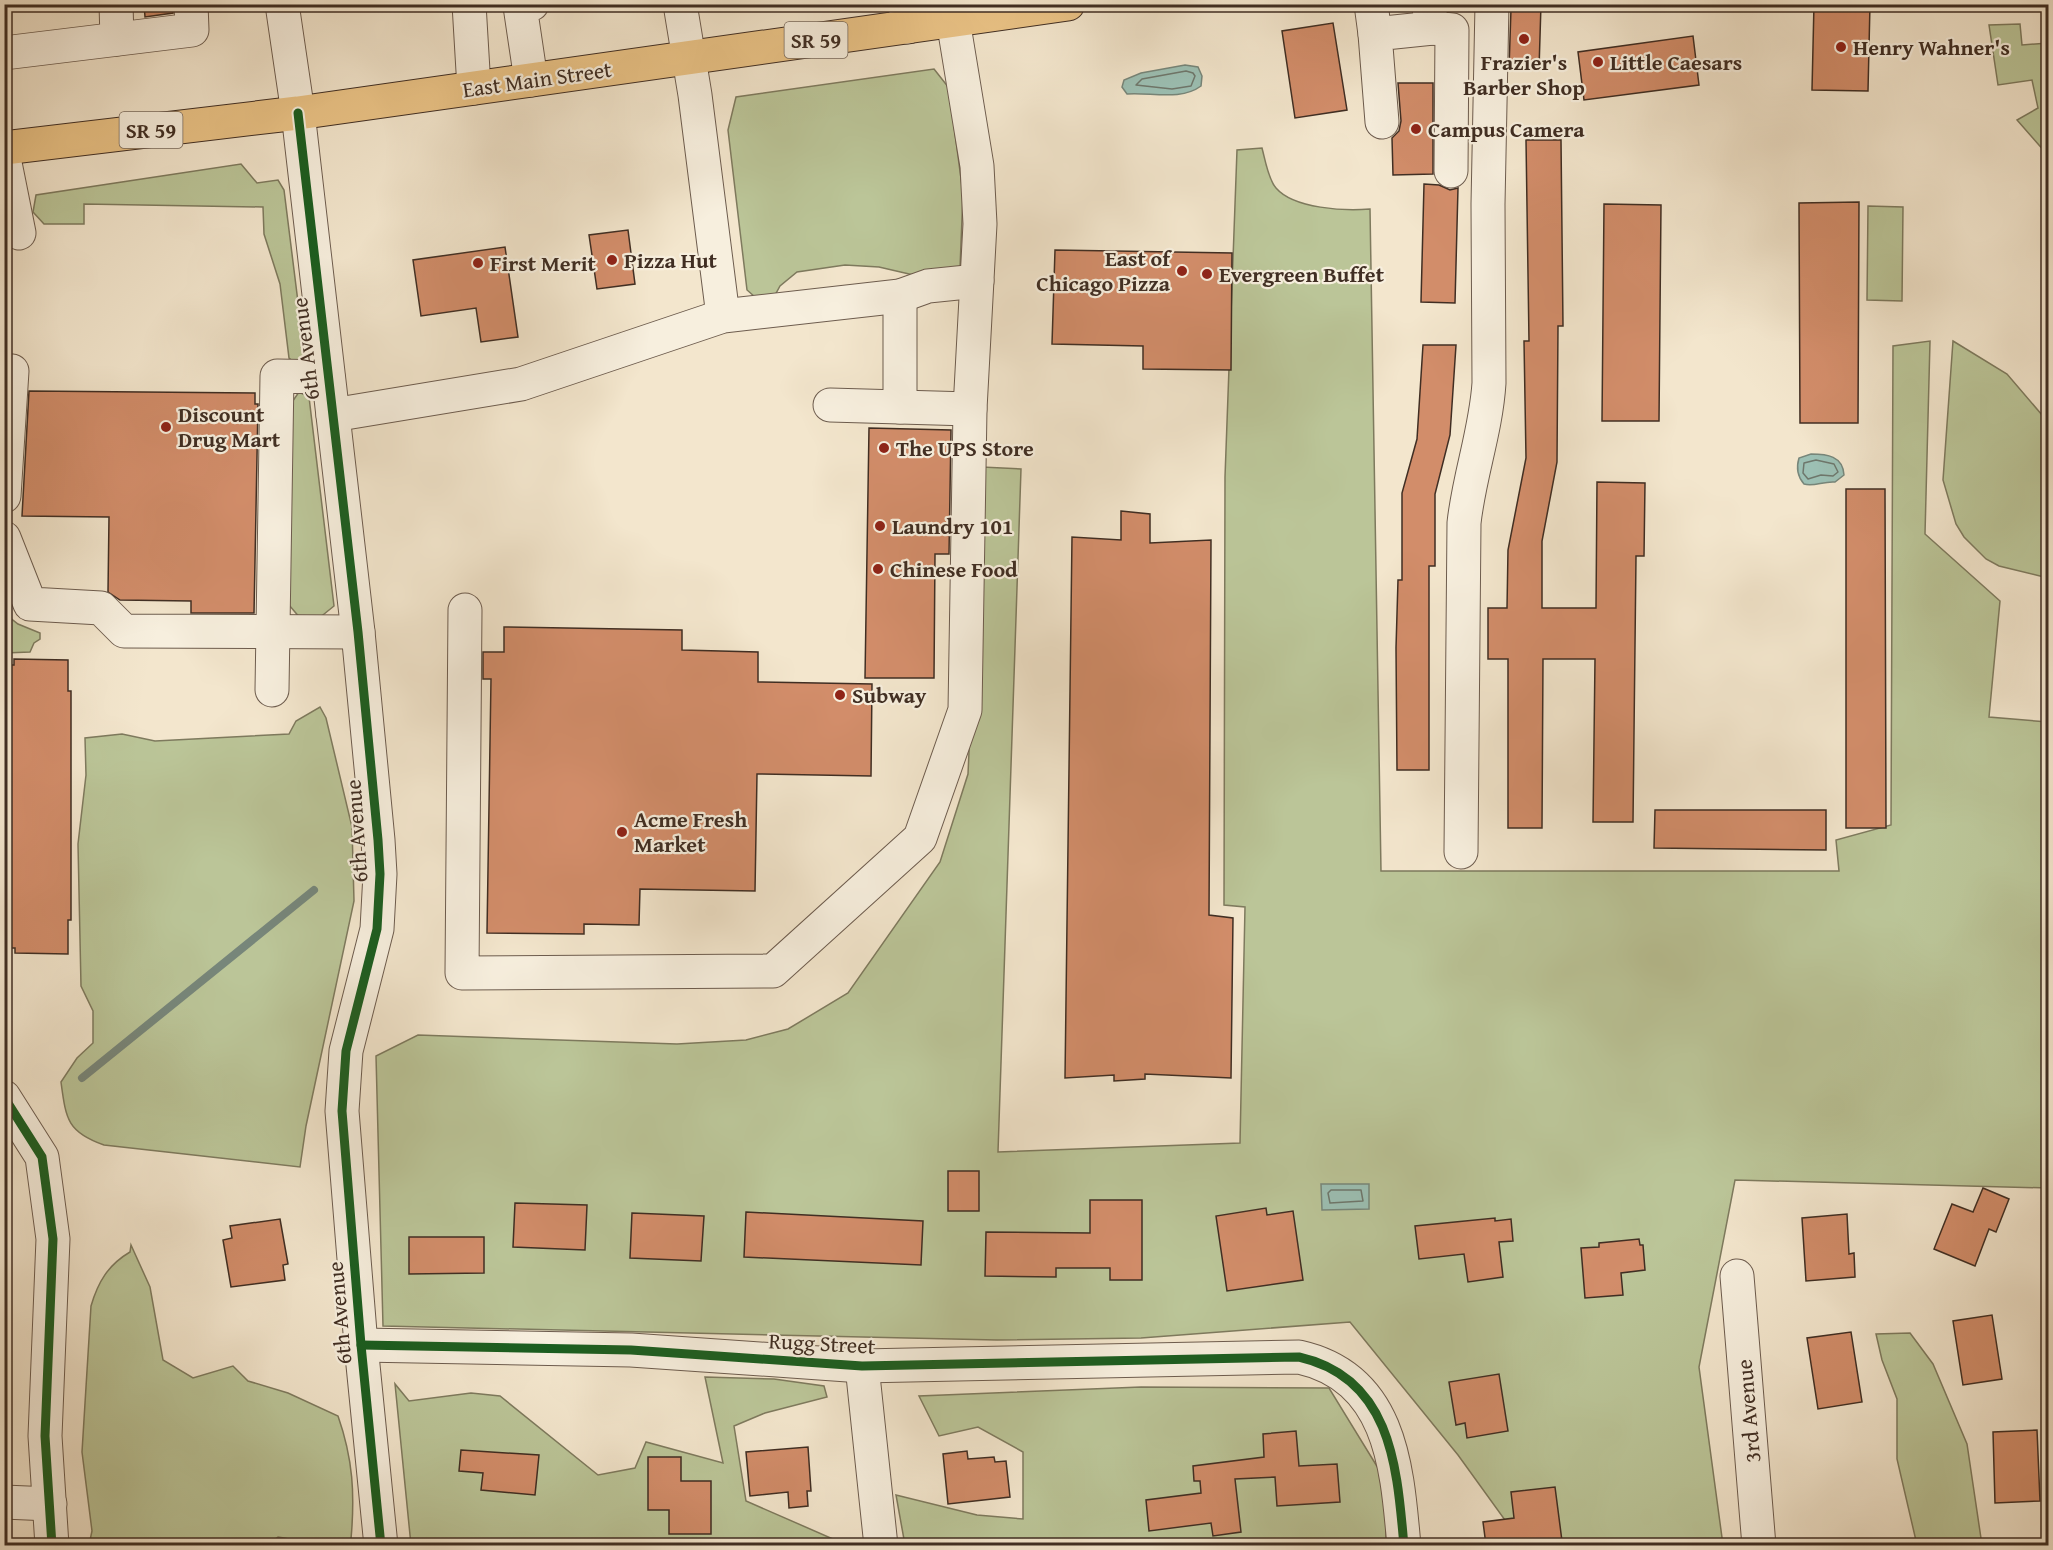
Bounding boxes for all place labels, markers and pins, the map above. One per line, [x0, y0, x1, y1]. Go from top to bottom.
place label: Henry Wahner's [1853, 31, 2010, 63]
marker: Frazier's Barber Shop [1517, 32, 1531, 46]
marker: Henry Wahner's [1834, 40, 1848, 54]
place label: Frazier's Barber Shop [1463, 46, 1585, 103]
place label: Little Caesars [1610, 46, 1742, 78]
marker: Little Caesars [1591, 55, 1605, 69]
place label: Campus Camera [1428, 113, 1585, 145]
marker: Campus Camera [1409, 122, 1423, 136]
place label: East of Chicago Pizza [1036, 242, 1172, 299]
place label: Pizza Hut [624, 244, 718, 276]
place label: First Merit [490, 247, 597, 279]
marker: Pizza Hut [605, 253, 619, 267]
marker: First Merit [471, 256, 485, 270]
place label: Evergreen Buffet [1219, 258, 1385, 290]
marker: East of Chicago Pizza [1175, 264, 1189, 278]
marker: Evergreen Buffet [1200, 267, 1214, 281]
place label: Discount Drug Mart [178, 398, 281, 455]
marker: Discount Drug Mart [159, 420, 173, 434]
place label: The UPS Store [896, 432, 1034, 464]
marker: The UPS Store [877, 441, 891, 455]
place label: Laundry 101 [892, 510, 1013, 542]
marker: Laundry 101 [873, 519, 887, 533]
place label: Chinese Food [890, 553, 1018, 585]
marker: Chinese Food [871, 562, 885, 576]
place label: Subway [852, 679, 927, 711]
marker: Subway [833, 688, 847, 702]
place label: Acme Fresh Market [634, 803, 747, 860]
marker: Acme Fresh Market [615, 825, 629, 839]

